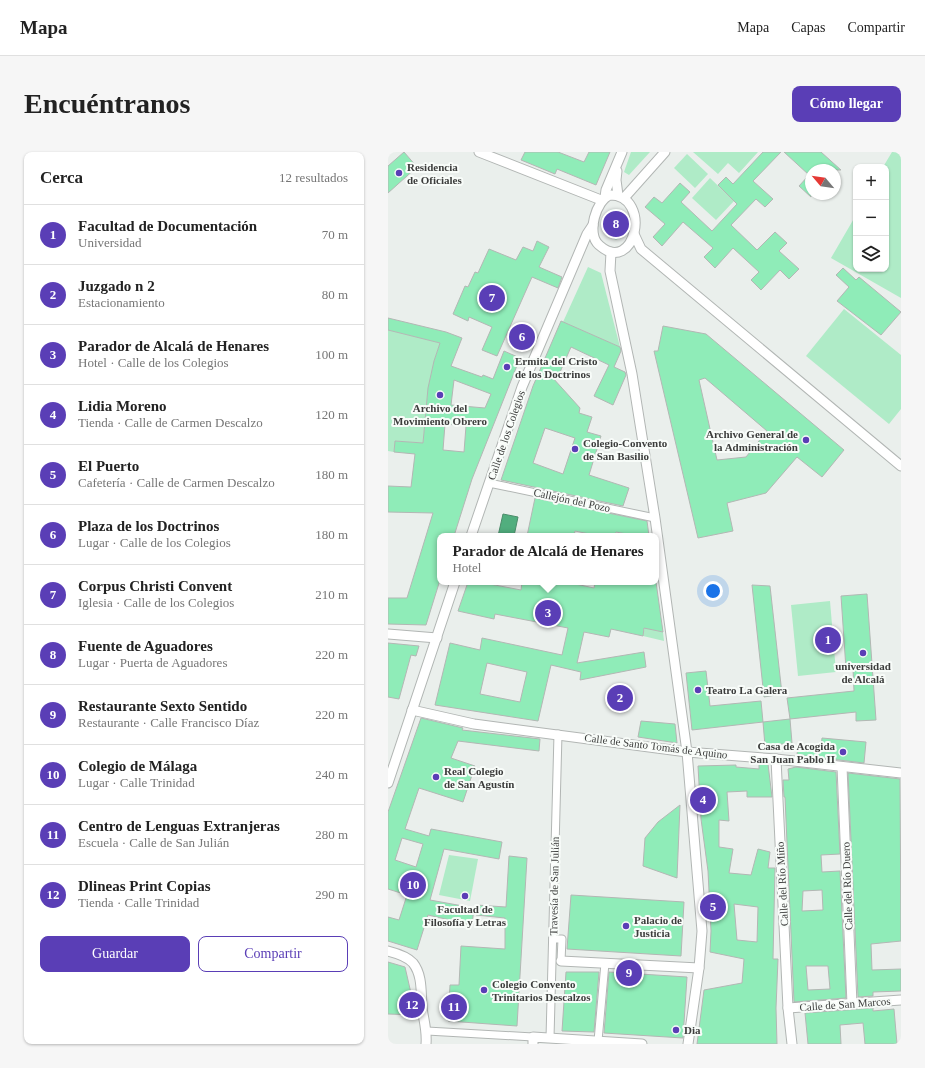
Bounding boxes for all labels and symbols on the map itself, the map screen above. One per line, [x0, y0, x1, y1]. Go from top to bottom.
place label: Residencia de Oficiales [407, 161, 462, 186]
north arrow [805, 164, 841, 200]
marker: Residencia de Oficiales [394, 168, 404, 178]
pin: 8 [603, 209, 629, 239]
pin: 7 [479, 283, 505, 313]
pin: 6 [509, 322, 535, 352]
place label: Ermita del Cristo de los Doctrinos [515, 355, 598, 380]
marker: Ermita del Cristo de los Doctrinos [502, 362, 512, 372]
street label: Calle de los Colegios [485, 389, 527, 481]
marker: Archivo del Movimiento Obrero [435, 390, 445, 400]
place label: Archivo del Movimiento Obrero [393, 402, 487, 427]
place label: Archivo General de la Administración [706, 428, 798, 453]
marker: Archivo General de la Administración [801, 435, 811, 445]
place label: Colegio-Convento de San Basilio [583, 437, 668, 462]
marker: Colegio-Convento de San Basilio [570, 444, 580, 454]
street label: Callejón del Pozo [532, 486, 612, 514]
your location [703, 581, 723, 601]
pin: 3 [535, 598, 561, 628]
pin: 1 [815, 625, 841, 655]
marker: universidad de Alcalá [858, 648, 868, 658]
place label: universidad de Alcalá [835, 660, 891, 685]
pin: 2 [607, 683, 633, 713]
place label: Teatro La Galera [706, 684, 788, 696]
marker: Teatro La Galera [693, 685, 703, 695]
street label: Calle de Santo Tomás de Aquino [584, 731, 729, 761]
place label: Casa de Acogida San Juan Pablo II [750, 740, 835, 765]
marker: Casa de Acogida San Juan Pablo II [838, 747, 848, 757]
place label: Real Colegio de San Agustín [444, 765, 514, 790]
marker: Real Colegio de San Agustín [431, 772, 441, 782]
pin: 4 [690, 785, 716, 815]
street label: Travesía de San Julián [547, 836, 561, 936]
street label: Calle del Río Miño [774, 841, 790, 927]
street label: Calle del Río Duero [839, 841, 855, 930]
pin: 10 [400, 870, 426, 900]
marker: Facultad de Filosofía y Letras [460, 891, 470, 901]
pin: 5 [700, 892, 726, 922]
place label: Facultad de Filosofía y Letras [424, 903, 507, 928]
place label: Palacio de Justicia [634, 914, 682, 939]
marker: Palacio de Justicia [621, 921, 631, 931]
pin: 9 [616, 958, 642, 988]
place label: Colegio Convento Trinitarios Descalzos [492, 978, 591, 1003]
marker: Colegio Convento Trinitarios Descalzos [479, 985, 489, 995]
pin: 12 [399, 990, 425, 1020]
pin: 11 [441, 992, 467, 1022]
street label: Calle de San Marcos [799, 995, 891, 1013]
place label: Dia [684, 1024, 701, 1036]
marker: Dia [671, 1025, 681, 1035]

